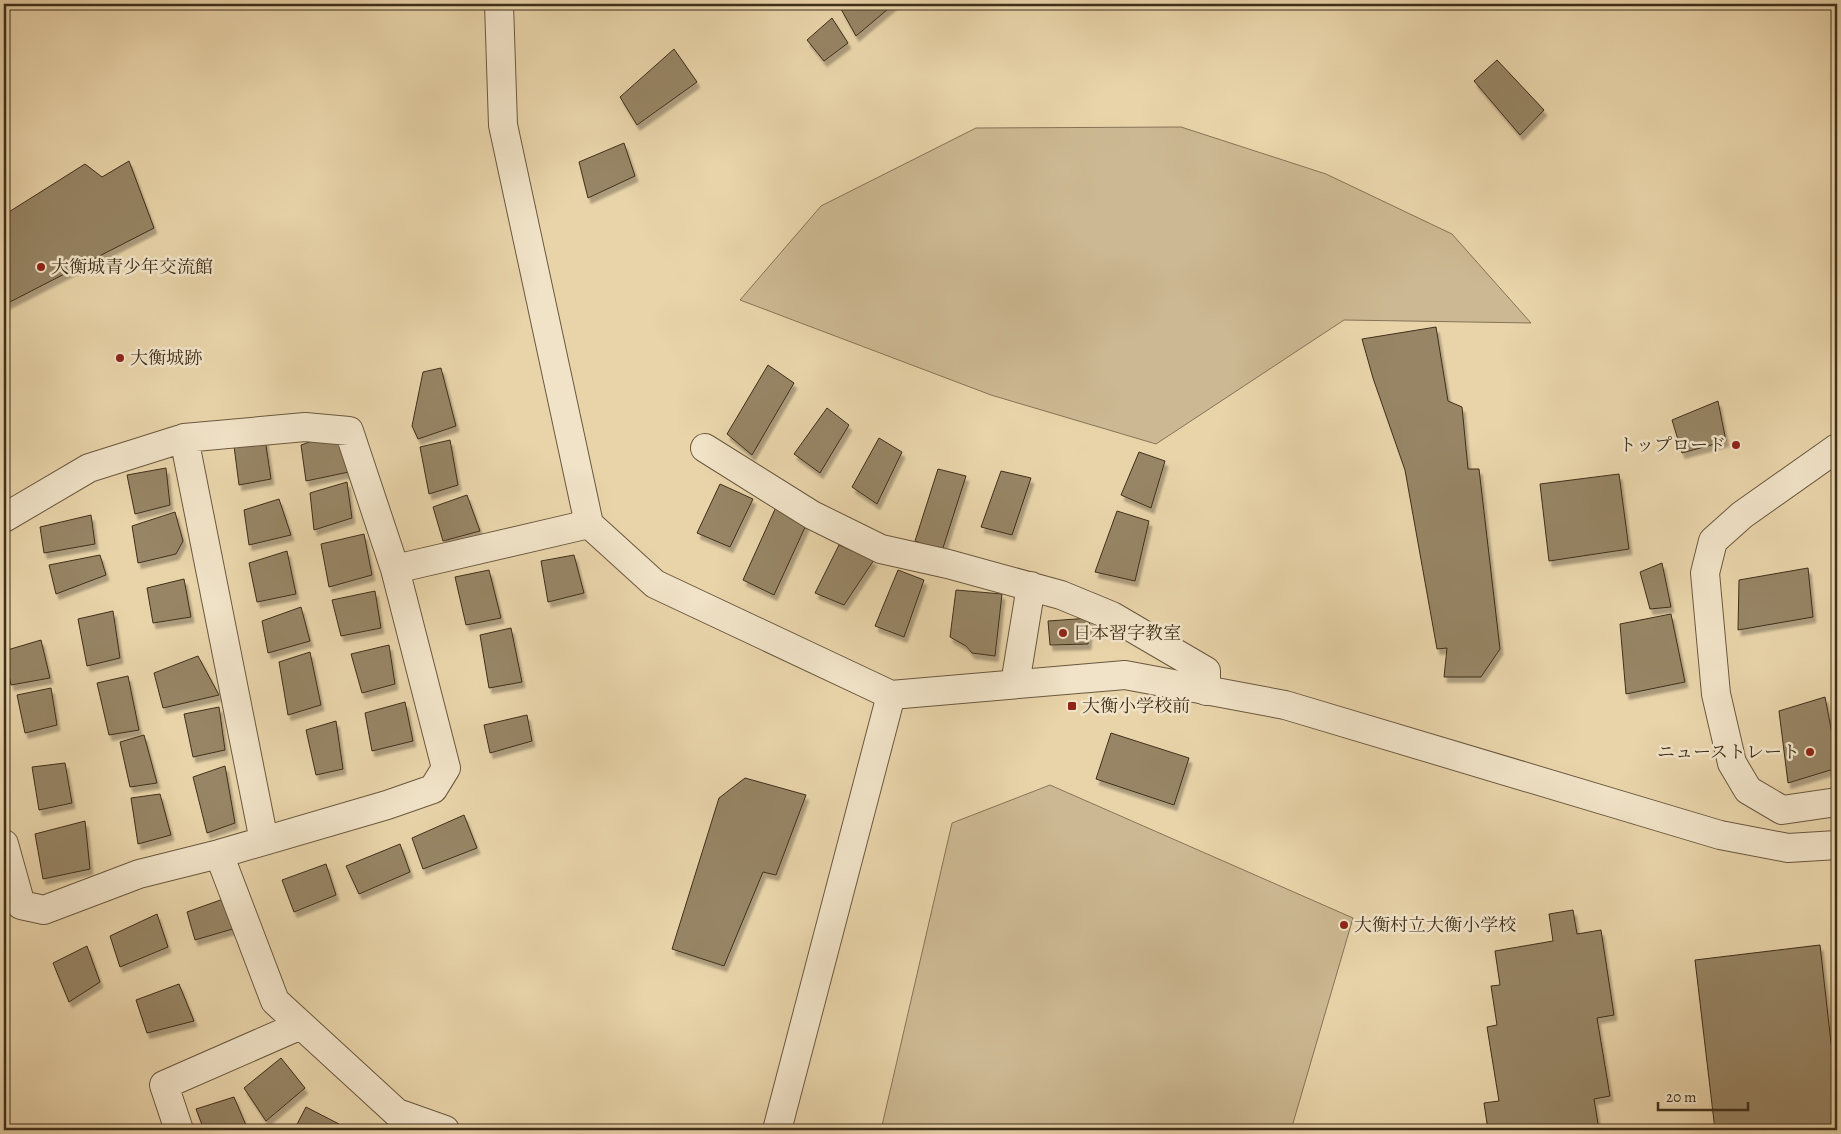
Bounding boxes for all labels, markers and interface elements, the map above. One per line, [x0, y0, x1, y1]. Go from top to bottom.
place label: 大衡城青少年交流館 [51, 255, 213, 279]
marker: 大衡城青少年交流館 [35, 261, 47, 273]
place label: 大衡城跡 [130, 346, 202, 370]
marker: 大衡城跡 [114, 352, 126, 364]
place label: トップロード [1619, 433, 1726, 457]
marker: トップロード [1730, 439, 1742, 451]
place label: 日本習字教室 [1073, 621, 1181, 645]
marker: 日本習字教室 [1057, 627, 1069, 639]
place label: 大衡小学校前 [1082, 694, 1190, 718]
marker: 大衡小学校前 [1066, 700, 1078, 712]
place label: ニューストレート [1657, 740, 1800, 764]
marker: ニューストレート [1804, 746, 1816, 758]
place label: 大衡村立大衡小学校 [1354, 913, 1516, 937]
marker: 大衡村立大衡小学校 [1338, 919, 1350, 931]
scale bar [1658, 1079, 1748, 1111]
text: 20 m [1666, 1087, 1697, 1107]

